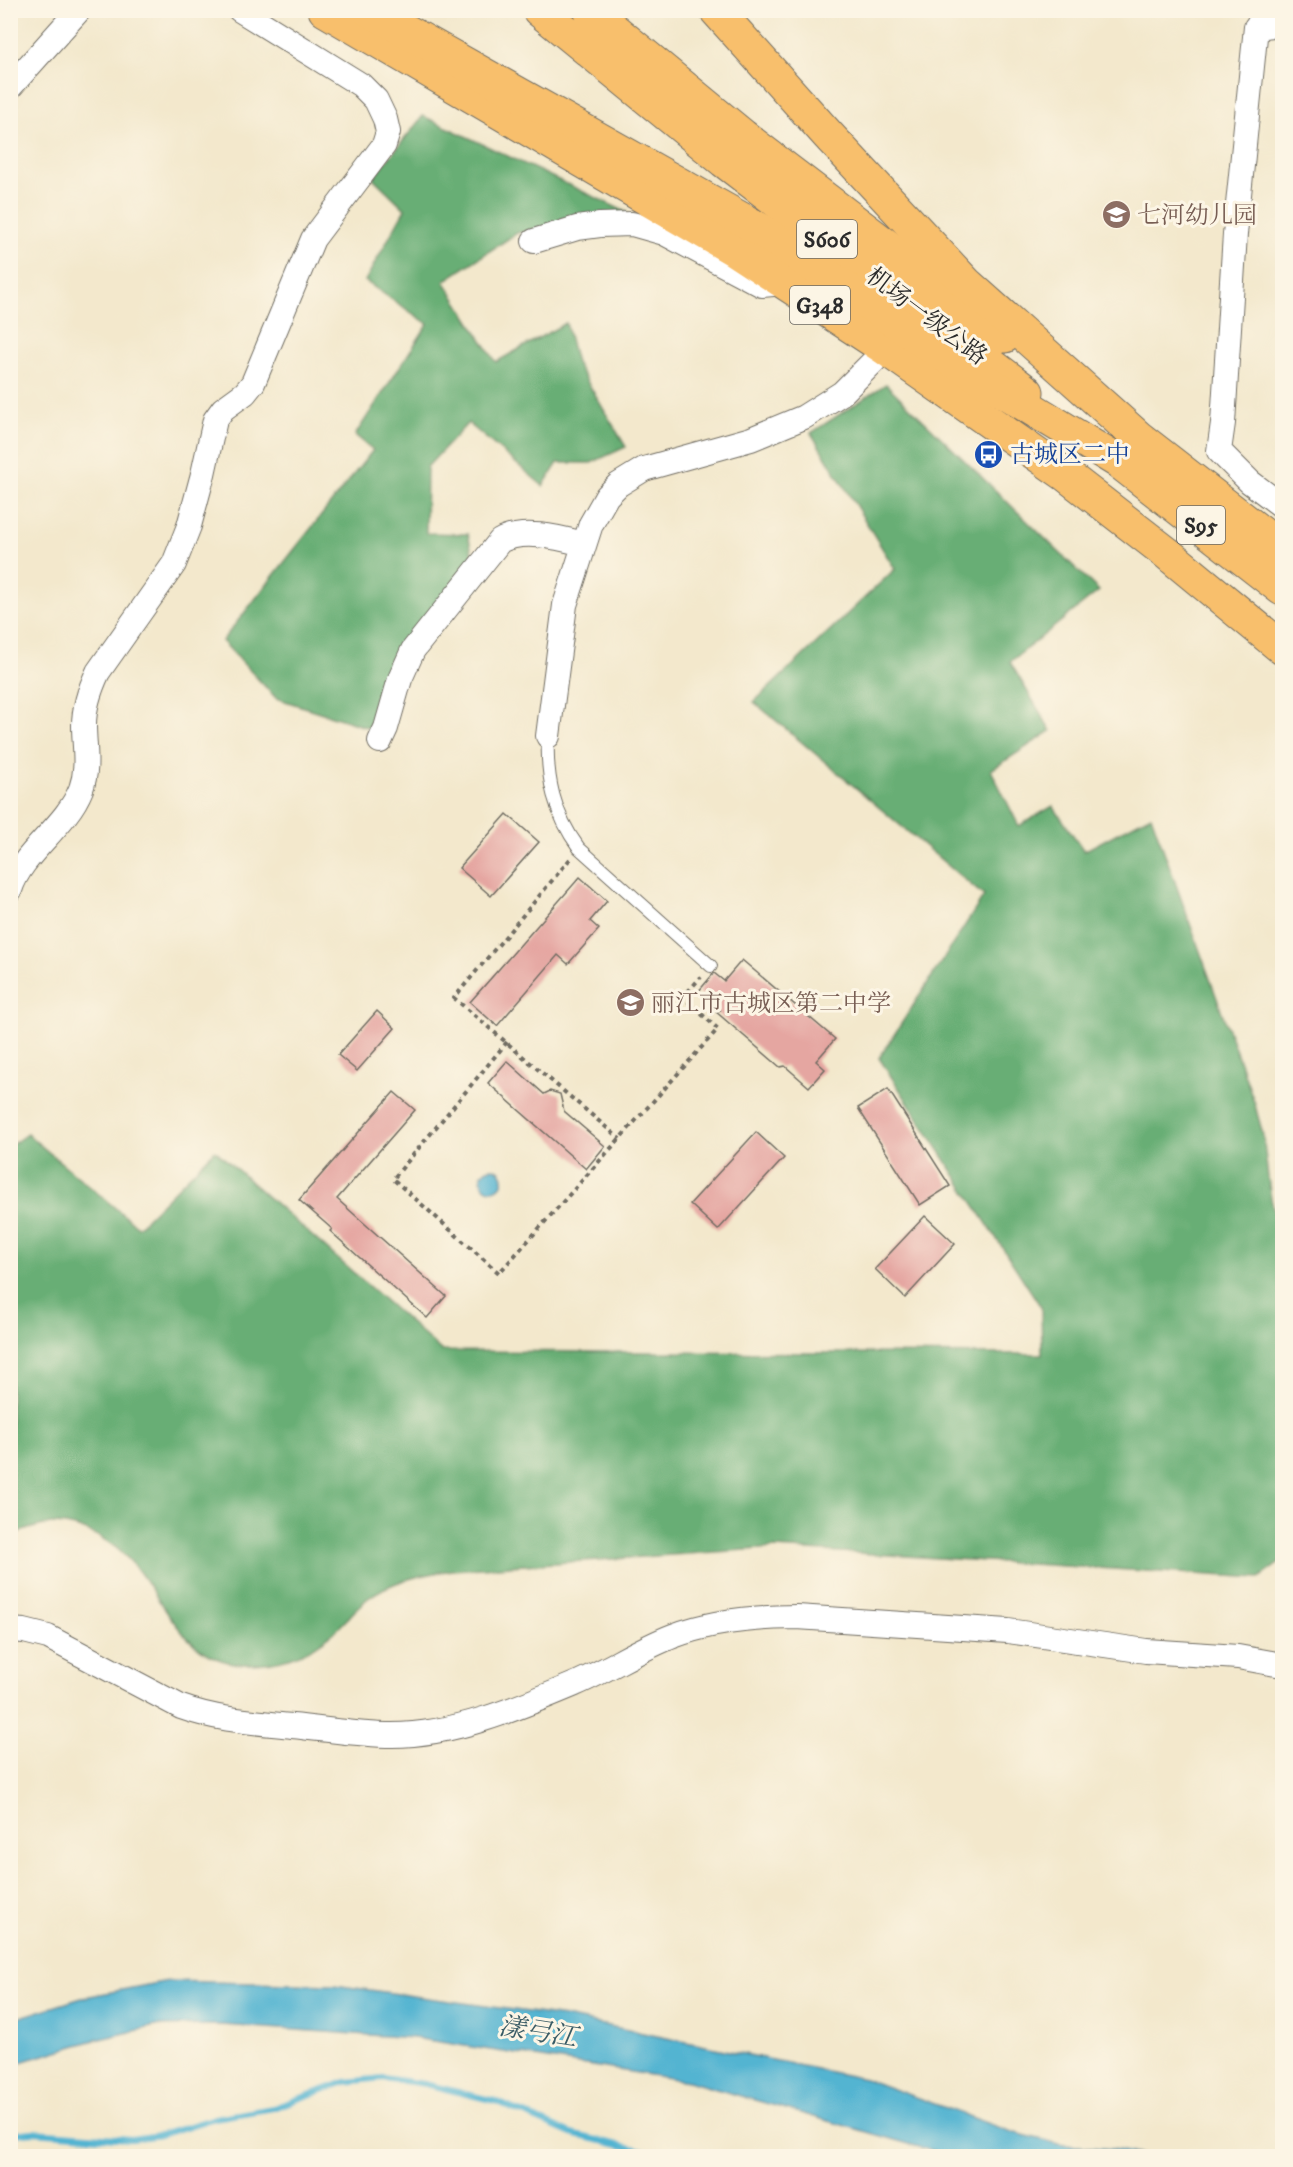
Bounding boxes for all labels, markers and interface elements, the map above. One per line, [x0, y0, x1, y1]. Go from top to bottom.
school or university icon: 七河幼儿园 [1100, 199, 1132, 231]
place label: 七河幼儿园 [1137, 201, 1257, 231]
road number: S606 [797, 220, 857, 258]
street label: 机场一级公路 [860, 261, 993, 372]
road number: G348 [790, 286, 850, 324]
bus stop icon: 古城区二中 [973, 438, 1005, 470]
place label: 古城区二中 [1010, 440, 1130, 470]
road number: S95 [1177, 506, 1225, 544]
school or university icon: 丽江市古城区第二中学 [614, 987, 646, 1019]
place label: 丽江市古城区第二中学 [651, 989, 891, 1019]
water label: 漾弓江 [497, 2010, 583, 2056]

